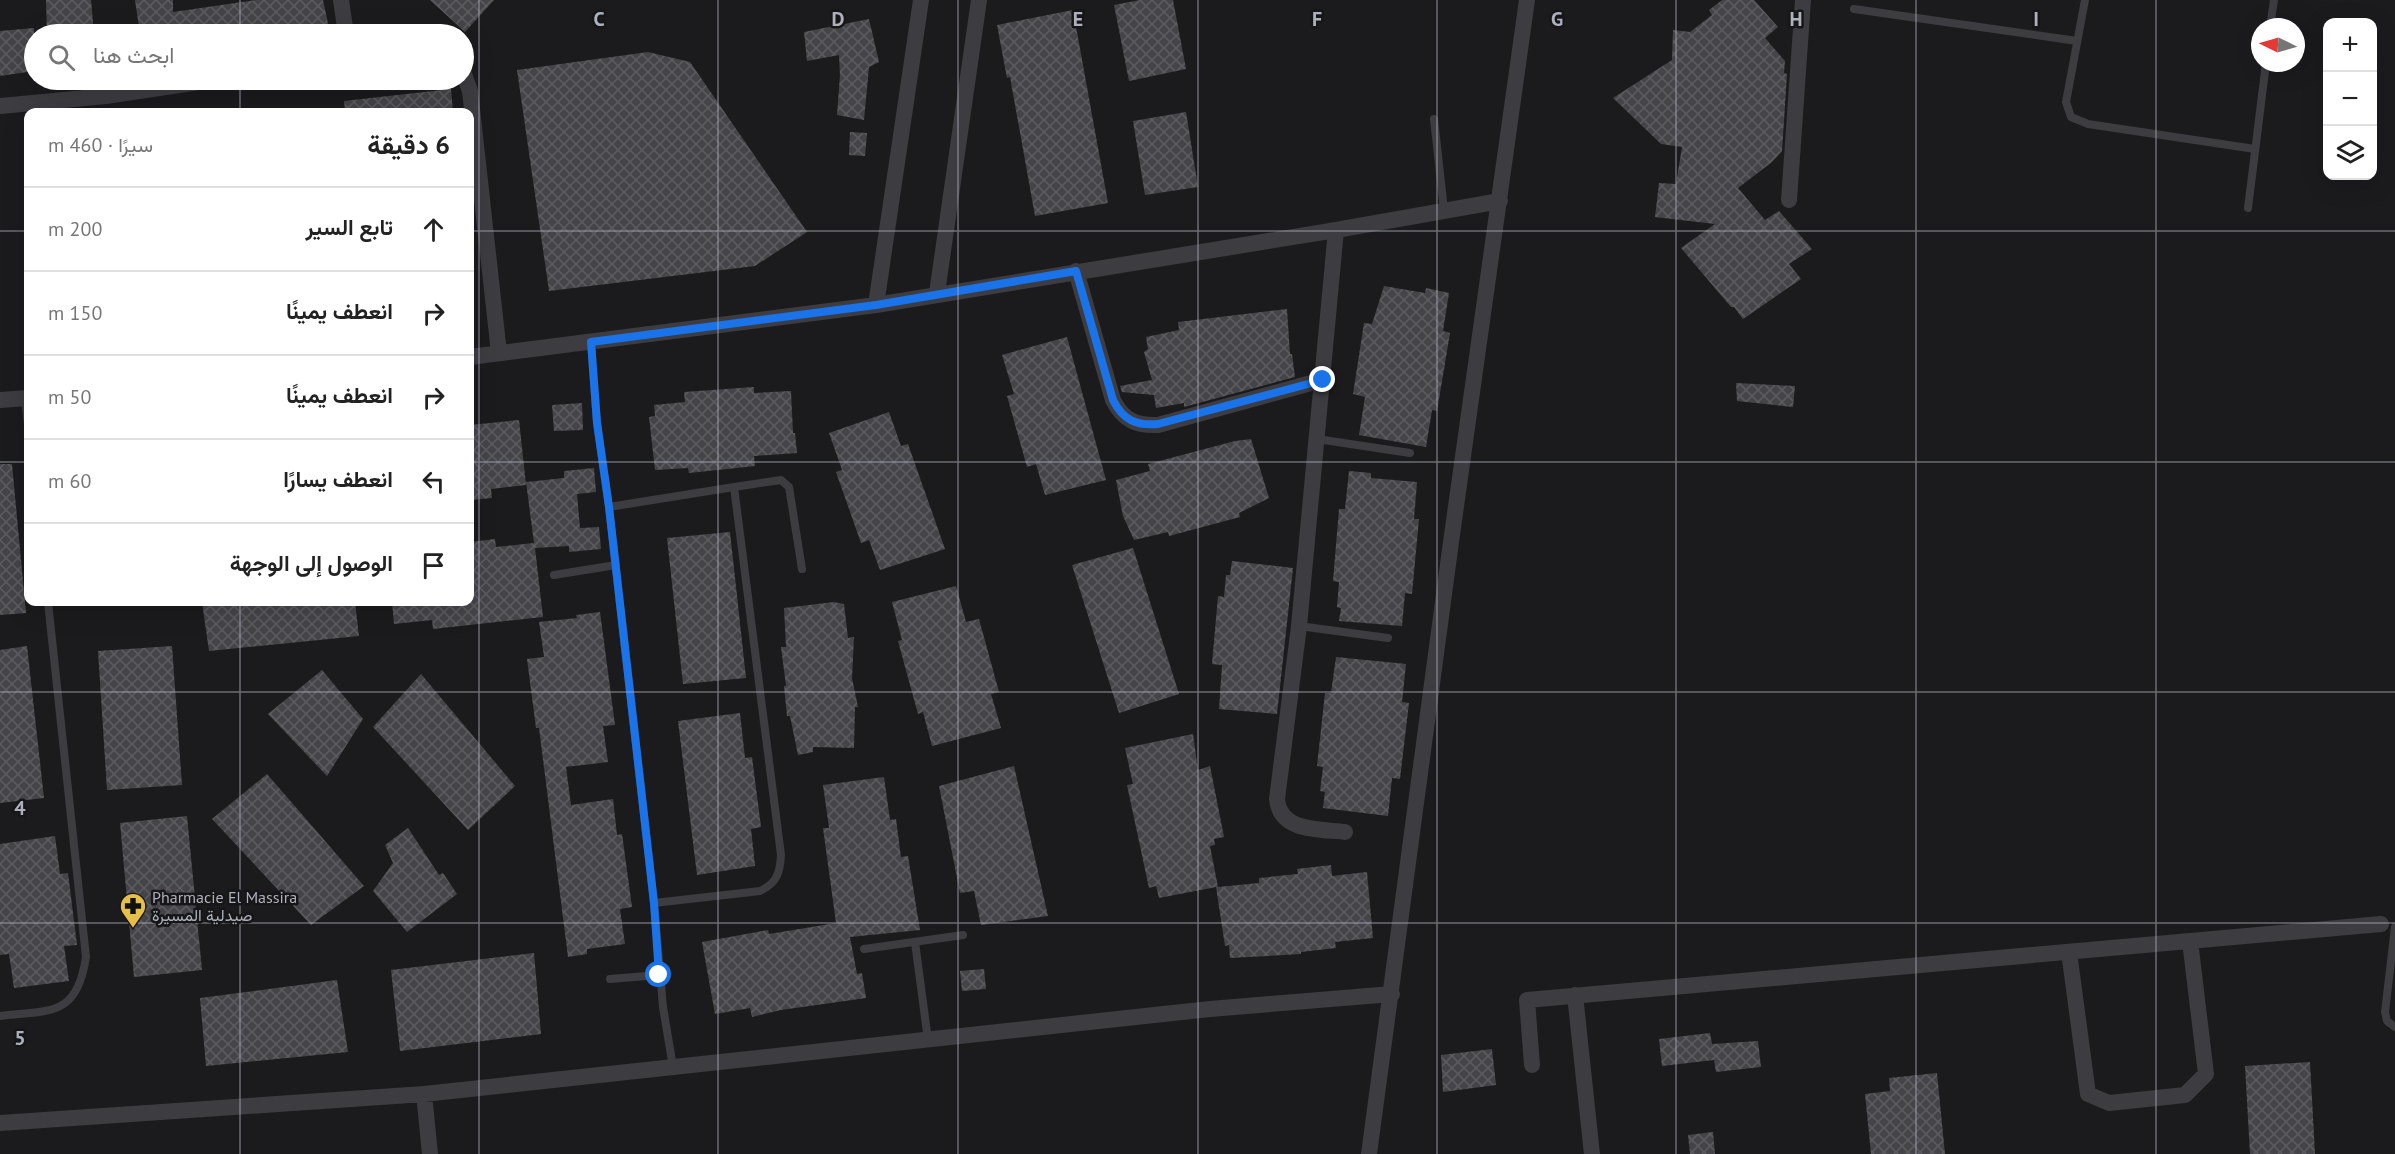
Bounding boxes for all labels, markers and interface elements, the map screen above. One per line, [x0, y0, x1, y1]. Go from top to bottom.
text: C [593, 6, 605, 32]
text: D [832, 6, 845, 32]
text: E [1073, 6, 1083, 32]
text: F [1312, 6, 1322, 32]
text: G [1551, 6, 1563, 32]
text: H [1789, 6, 1803, 32]
text: I [2033, 6, 2039, 32]
north arrow [2251, 18, 2305, 72]
map controls [2323, 18, 2377, 180]
button: + [2323, 18, 2377, 72]
search box [24, 24, 474, 90]
icon: search [45, 41, 78, 74]
text: ابحث هنا [93, 41, 174, 69]
button: − [2323, 72, 2377, 126]
button: layers [2323, 126, 2377, 180]
text: 6 دقيقة [367, 128, 450, 161]
text: سيرًا · 460 m [48, 132, 153, 158]
text: تابع السير [305, 213, 393, 241]
icon: ahead [417, 213, 450, 246]
text: 200 m [48, 216, 102, 242]
text: انعطف يمينًا [286, 297, 393, 325]
icon: right [417, 297, 450, 330]
text: 150 m [48, 300, 102, 326]
route end [1309, 366, 1335, 392]
text: انعطف يمينًا [286, 381, 393, 409]
icon: right [417, 381, 450, 414]
text: 50 m [48, 384, 91, 410]
text: انعطف يسارًا [283, 465, 393, 493]
icon: left [417, 465, 450, 498]
text: 60 m [48, 468, 91, 494]
text: الوصول إلى الوجهة [230, 549, 393, 577]
icon: arrive [417, 549, 450, 582]
text: 4 [14, 795, 26, 821]
place label: Pharmacie El Massira صيدلية المسيرة [152, 887, 297, 926]
pharmacy icon: Pharmacie El Massira صيدلية المسيرة [118, 891, 148, 929]
route start [645, 961, 671, 987]
text: 5 [14, 1025, 26, 1051]

